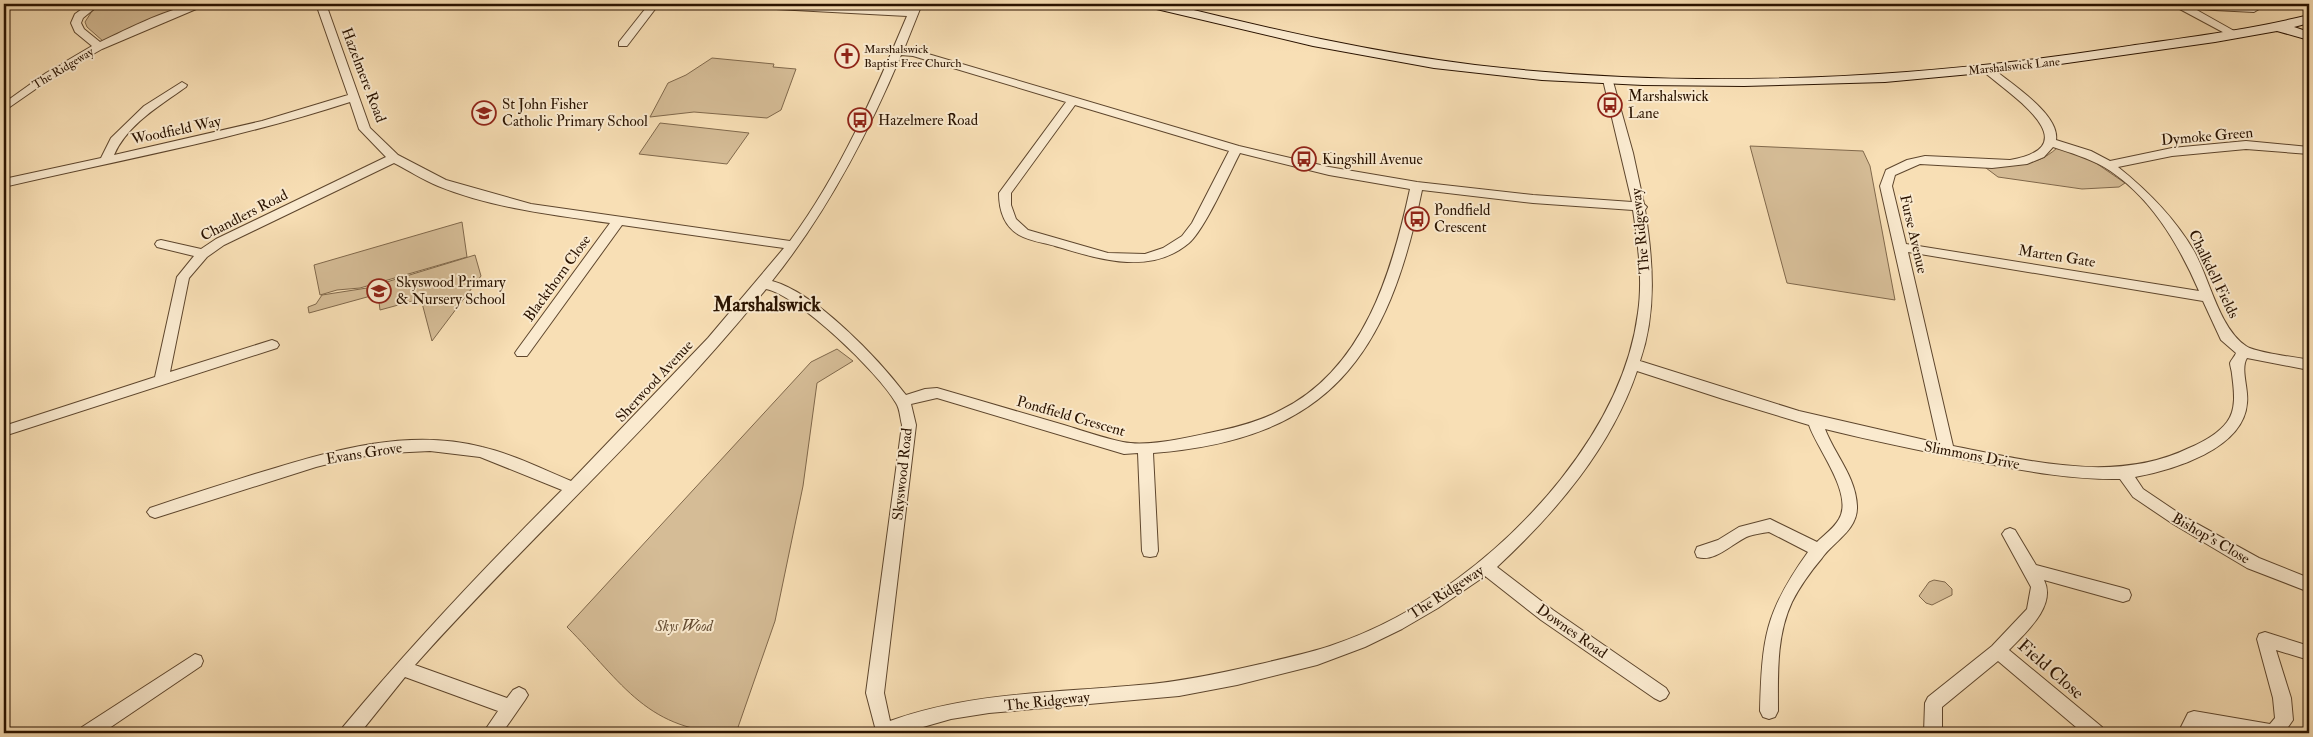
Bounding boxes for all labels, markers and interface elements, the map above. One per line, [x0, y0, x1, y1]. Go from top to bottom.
street label: Hazelmere Road [337, 25, 391, 126]
place label: Marshalswick Baptist Free Church [864, 42, 962, 71]
church icon: Marshalswick Baptist Free Church [834, 43, 860, 69]
street label: The Ridgeway [30, 44, 97, 93]
street label: Marshalswick Lane [1968, 54, 2061, 79]
place label: Marshalswick Lane [1628, 87, 1709, 123]
bus stop icon: Marshalswick Lane [1597, 92, 1623, 118]
place label: St John Fisher Catholic Primary School [502, 95, 648, 131]
school or university icon: St John Fisher Catholic Primary School [471, 100, 497, 126]
bus stop icon: Hazelmere Road [847, 107, 873, 133]
place label: Hazelmere Road [878, 111, 979, 130]
street label: Woodfield Way [129, 112, 223, 149]
street label: Dymoke Green [2160, 123, 2254, 150]
bus stop icon: Kingshill Avenue [1291, 146, 1317, 172]
place label: Kingshill Avenue [1322, 150, 1423, 169]
street label: Chandlers Road [197, 185, 292, 246]
street label: The Ridgeway [1627, 187, 1654, 275]
street label: Furse Avenue [1895, 193, 1932, 275]
place label: Pondfield Crescent [1434, 201, 1491, 237]
bus stop icon: Pondfield Crescent [1404, 206, 1430, 232]
street label: Chalkdell Fields [2184, 227, 2243, 322]
street label: Blackthorn Close [520, 231, 595, 325]
street label: Marten Gate [2017, 241, 2097, 272]
place label: Skyswood Primary & Nursery School [396, 273, 506, 309]
school or university icon: Skyswood Primary & Nursery School [366, 278, 392, 304]
district label: Marshalswick [712, 292, 821, 317]
street label: Sherwood Avenue [611, 336, 697, 426]
street label: Pondfield Crescent [1014, 392, 1127, 441]
street label: Skyswood Road [888, 426, 917, 521]
street label: Slimmons Drive [1922, 437, 2021, 474]
street label: Evans Grove [325, 438, 404, 469]
street label: Bishop's Close [2168, 509, 2253, 569]
street label: The Ridgeway [1405, 561, 1488, 624]
street label: Downes Road [1533, 600, 1611, 663]
park label: Skys Wood [654, 617, 715, 636]
street label: Field Close [2013, 634, 2089, 705]
street label: The Ridgeway [1003, 688, 1091, 715]

